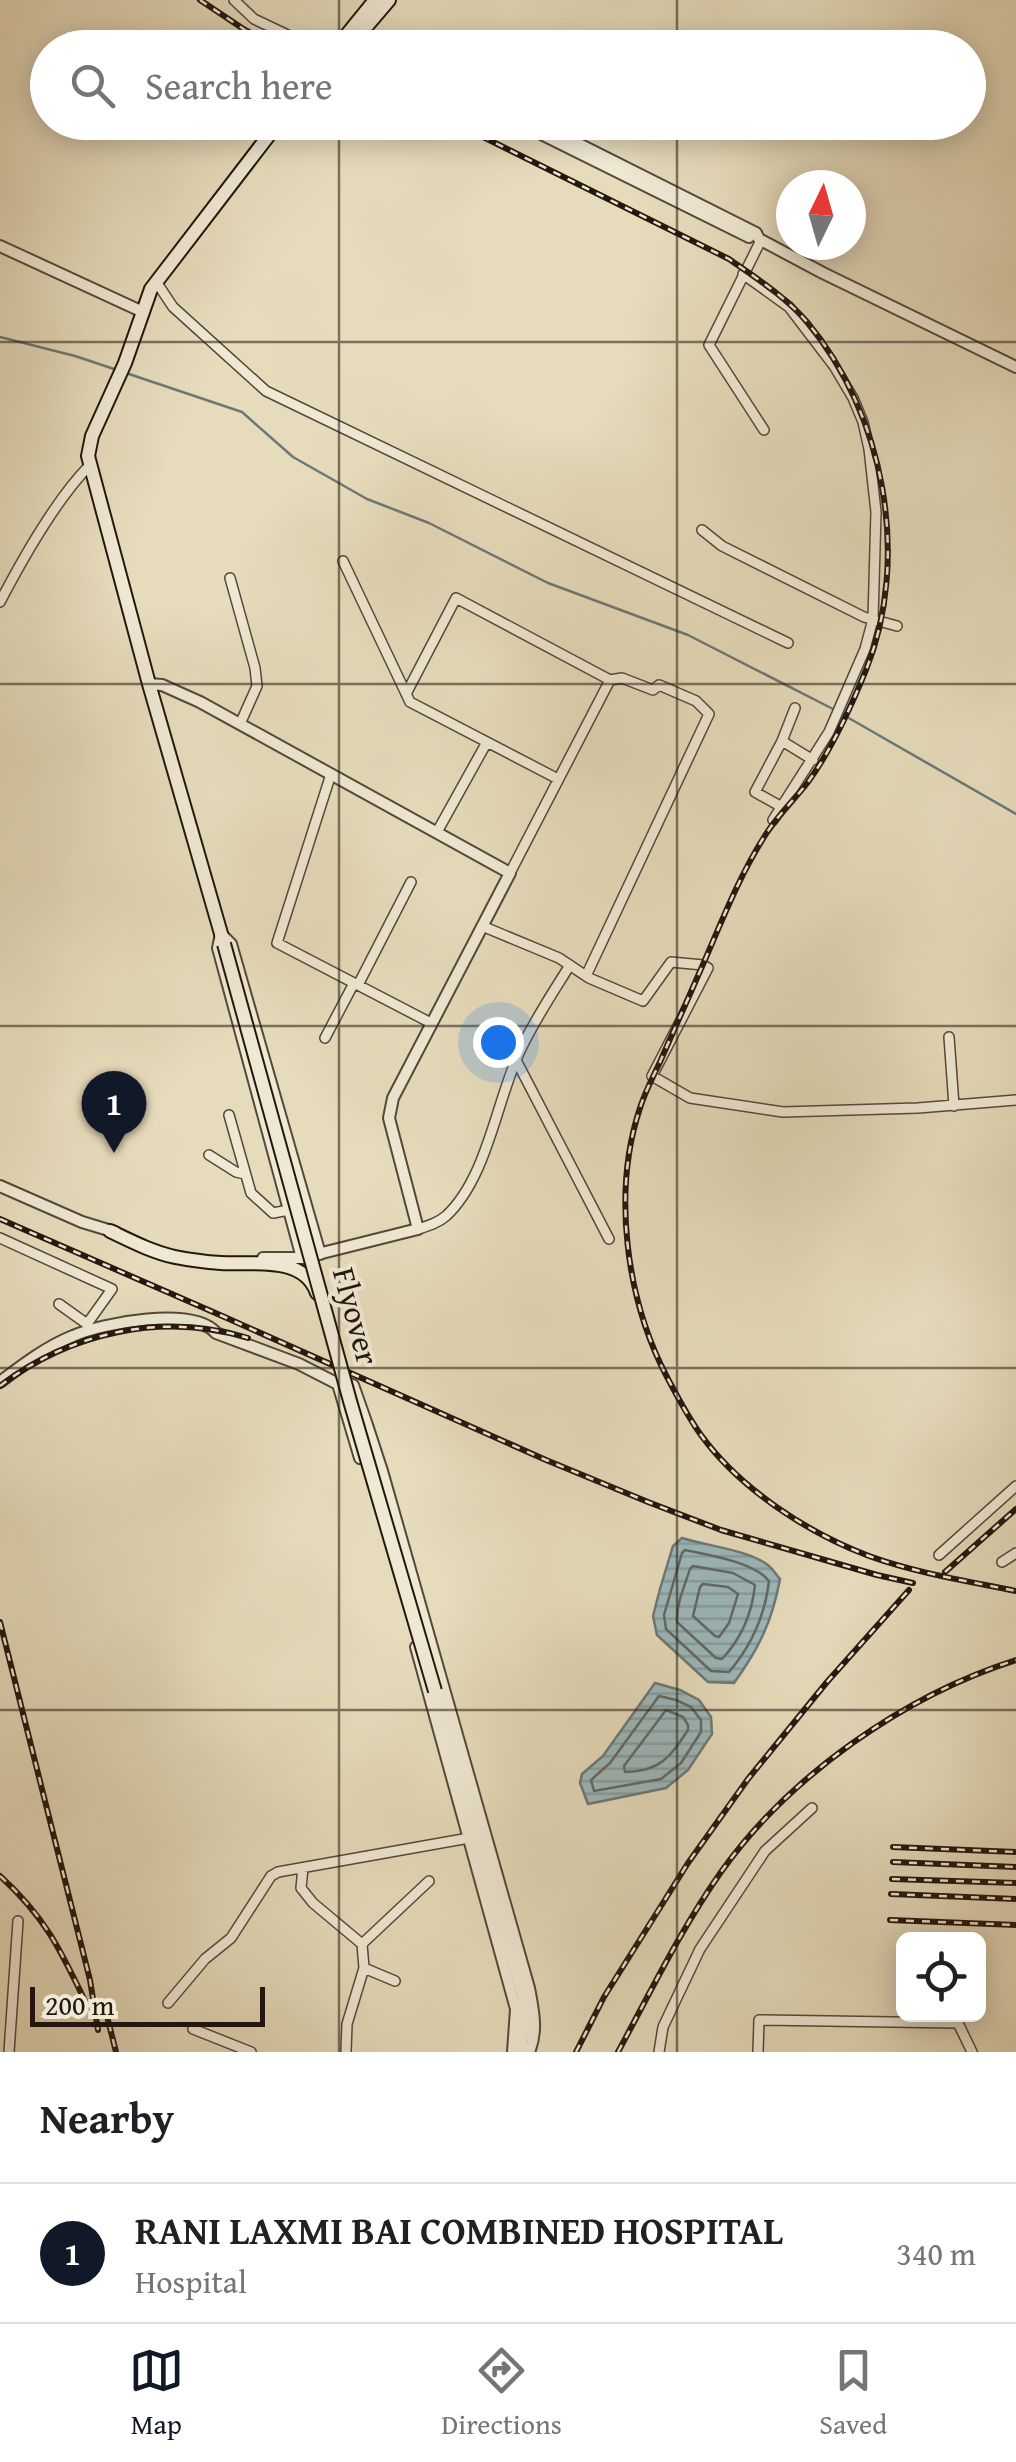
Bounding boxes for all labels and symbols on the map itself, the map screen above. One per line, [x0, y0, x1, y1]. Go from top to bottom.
north arrow [776, 170, 866, 260]
your location [473, 1017, 524, 1068]
pin: 1 [82, 1070, 146, 1153]
street label: Flyover [321, 1262, 392, 1370]
scale bar [30, 1982, 265, 2026]

